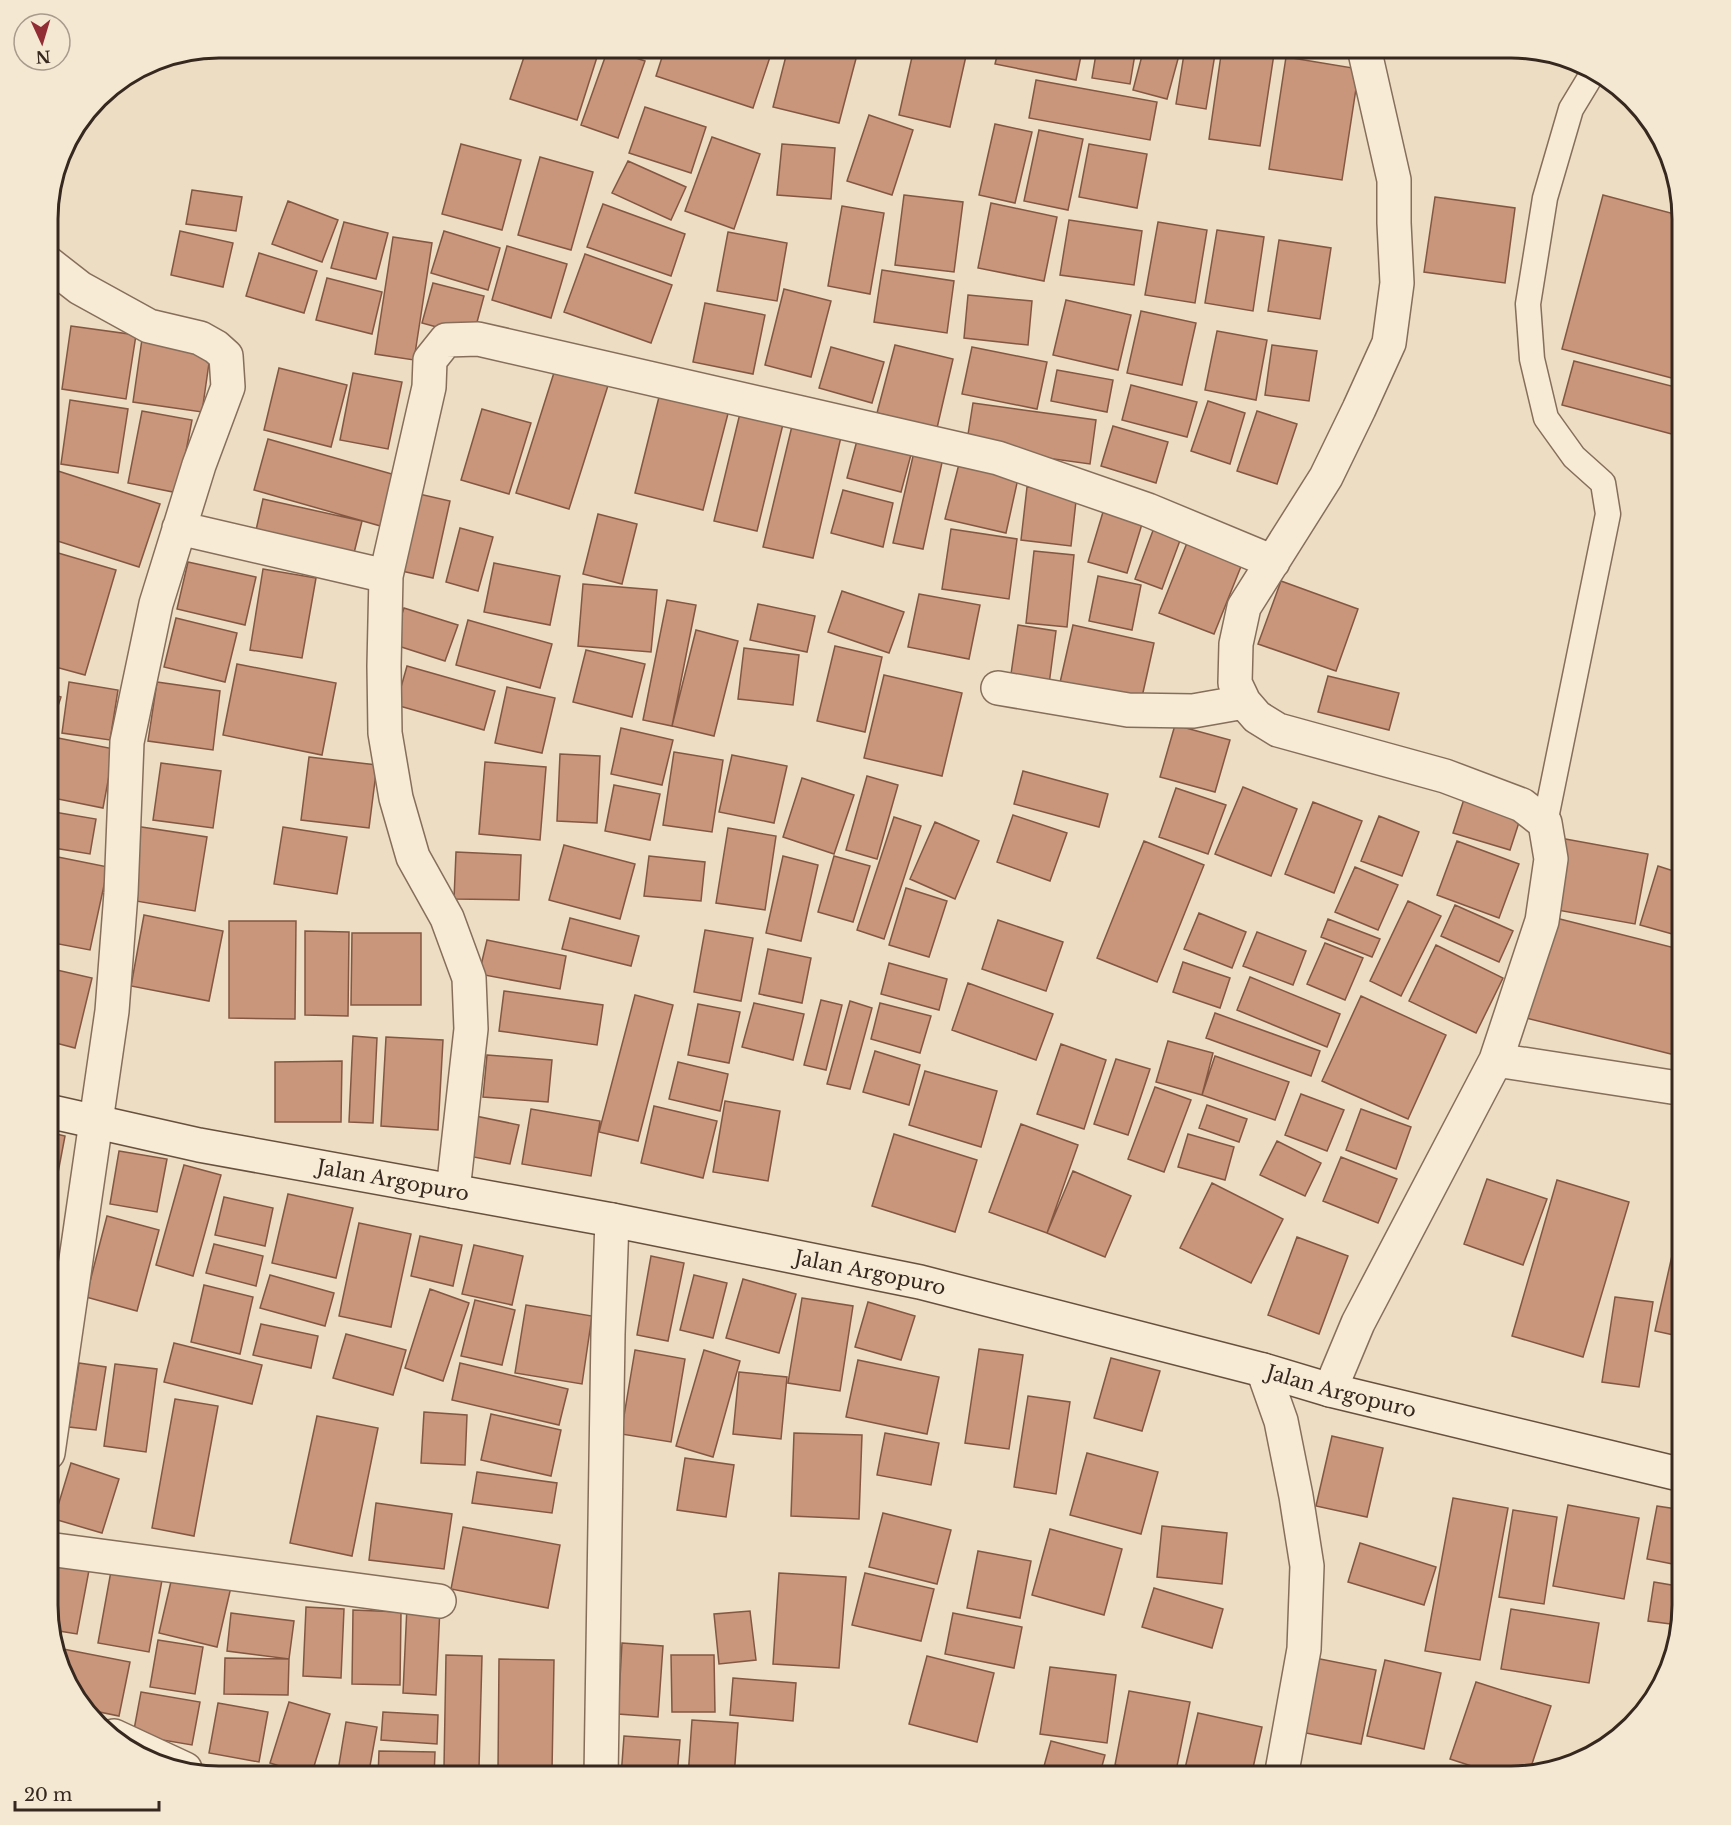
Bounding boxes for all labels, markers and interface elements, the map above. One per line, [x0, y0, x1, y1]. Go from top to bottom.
north arrow [12, 12, 72, 72]
text: N [35, 46, 51, 67]
street label: Jalan Argopuro [312, 1154, 471, 1206]
street label: Jalan Argopuro [789, 1244, 948, 1300]
street label: Jalan Argopuro [1261, 1359, 1419, 1422]
scale bar [15, 1774, 159, 1812]
text: 20 m [24, 1784, 72, 1806]

